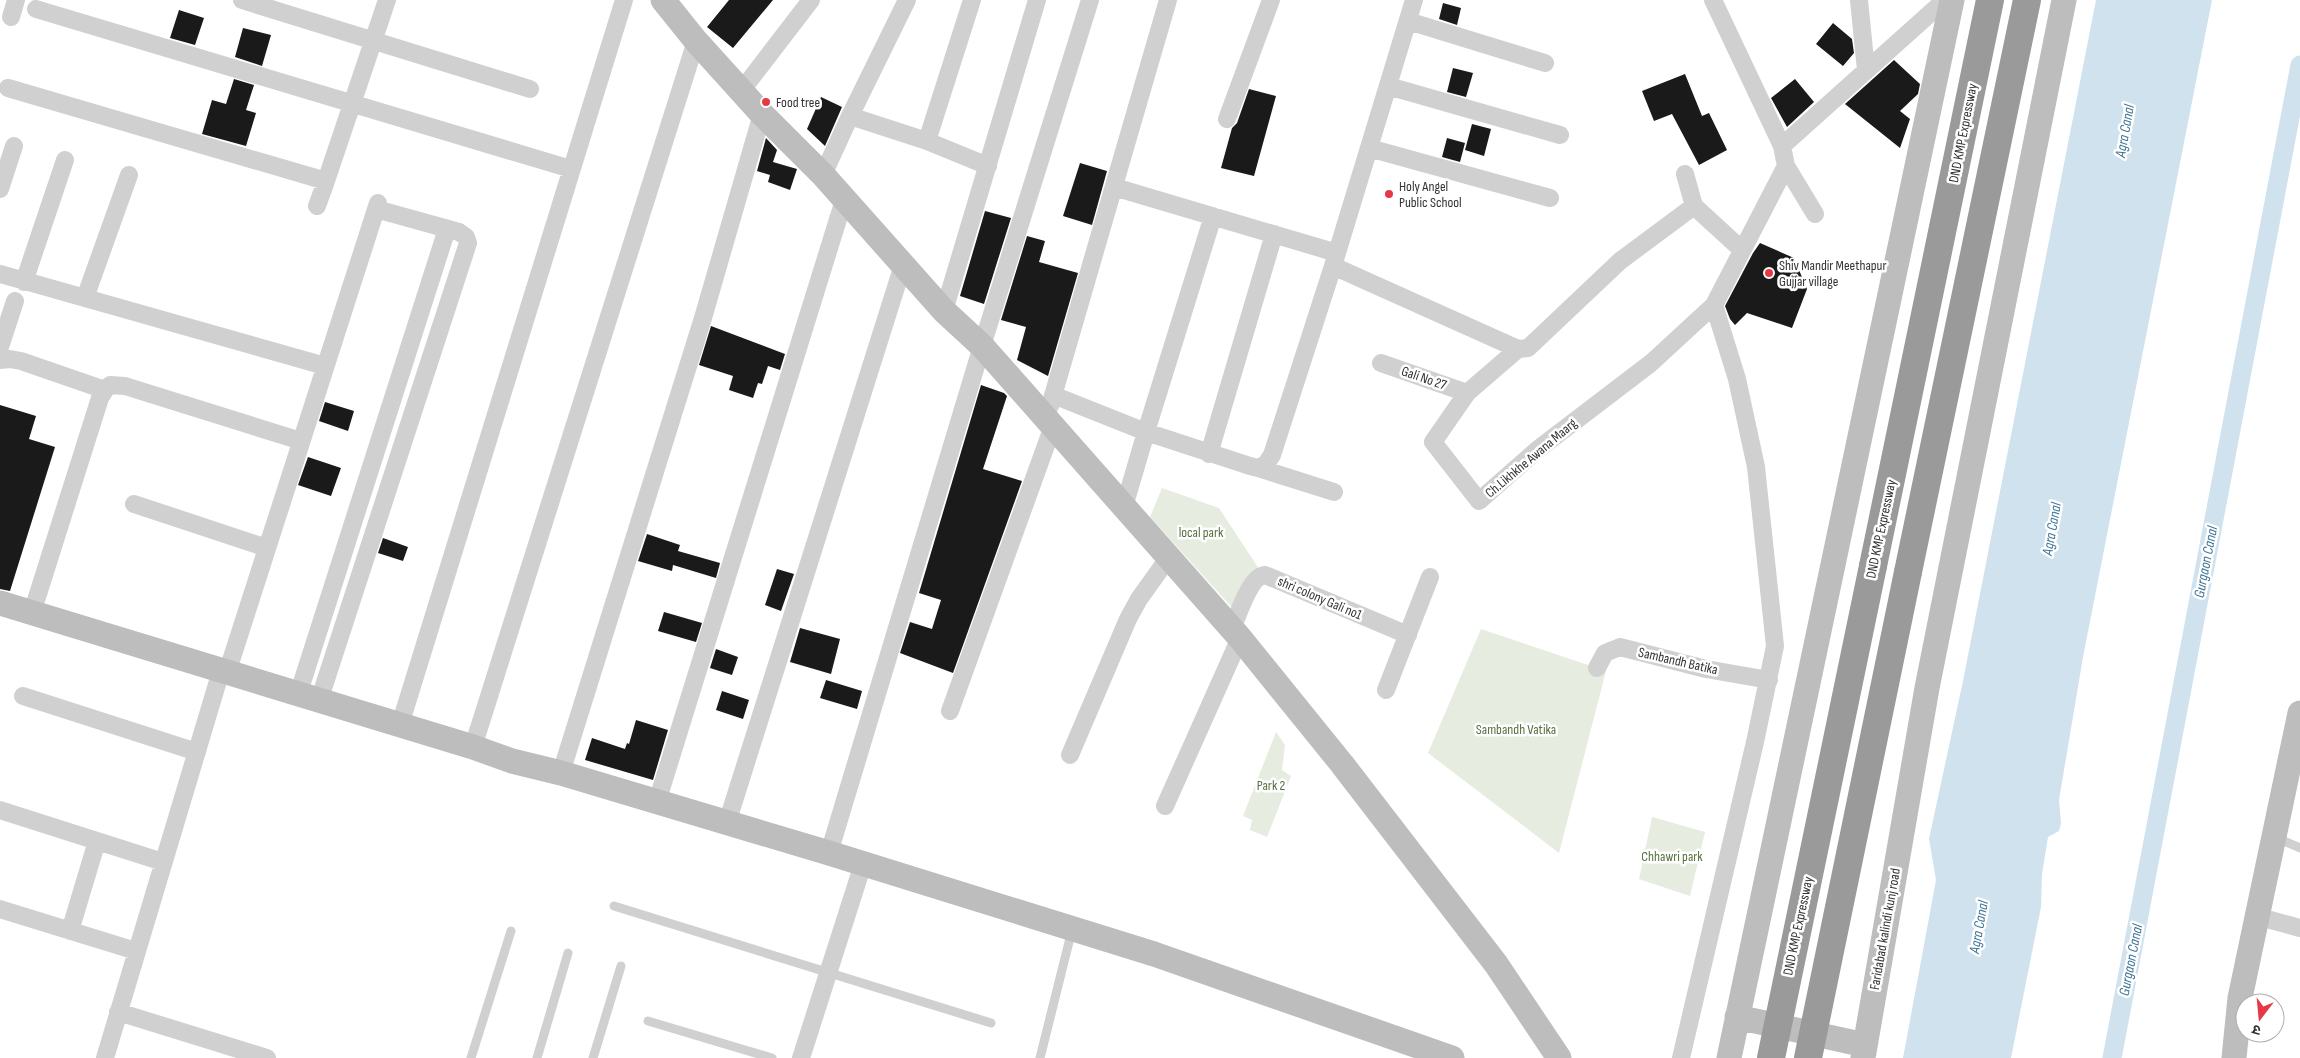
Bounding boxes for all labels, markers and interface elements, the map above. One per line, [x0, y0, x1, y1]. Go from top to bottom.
street label: DND KMP Expressway [1945, 81, 1981, 184]
place label: Food tree [776, 94, 820, 111]
marker: Food tree [760, 96, 772, 108]
water label: Agra Canal [2111, 102, 2139, 160]
place label: Holy Angel Public School [1399, 178, 1462, 211]
marker: Holy Angel Public School [1383, 188, 1395, 200]
place label: Shiv Mandir Meethapur Gujjar village [1779, 257, 1886, 290]
marker: Shiv Mandir Meethapur Gujjar village [1763, 267, 1775, 279]
street label: Gali No 27 [1399, 362, 1449, 394]
street label: Ch.Likhkhe Awana Maarg [1482, 414, 1581, 501]
street label: DND KMP Expressway [1862, 478, 1900, 580]
water label: Agra Canal [2038, 500, 2066, 558]
water label: Gurgaon Canal [2190, 523, 2222, 599]
park label: local park [1179, 524, 1224, 541]
street label: shri colony Gali no1 [1275, 573, 1365, 623]
street label: Sambandh Batika [1637, 644, 1719, 678]
park label: Sambandh Vatika [1476, 721, 1556, 738]
park label: Park 2 [1257, 777, 1285, 794]
park label: Chhawri park [1641, 848, 1703, 865]
street label: Faridabad kalindi kunj road [1866, 867, 1904, 991]
street label: DND KMP Expressway [1779, 875, 1817, 977]
water label: Agra Canal [1965, 898, 1993, 956]
water label: Gurgaon Canal [2115, 921, 2147, 997]
north arrow [2235, 993, 2285, 1043]
text: उ [2250, 1020, 2263, 1039]

